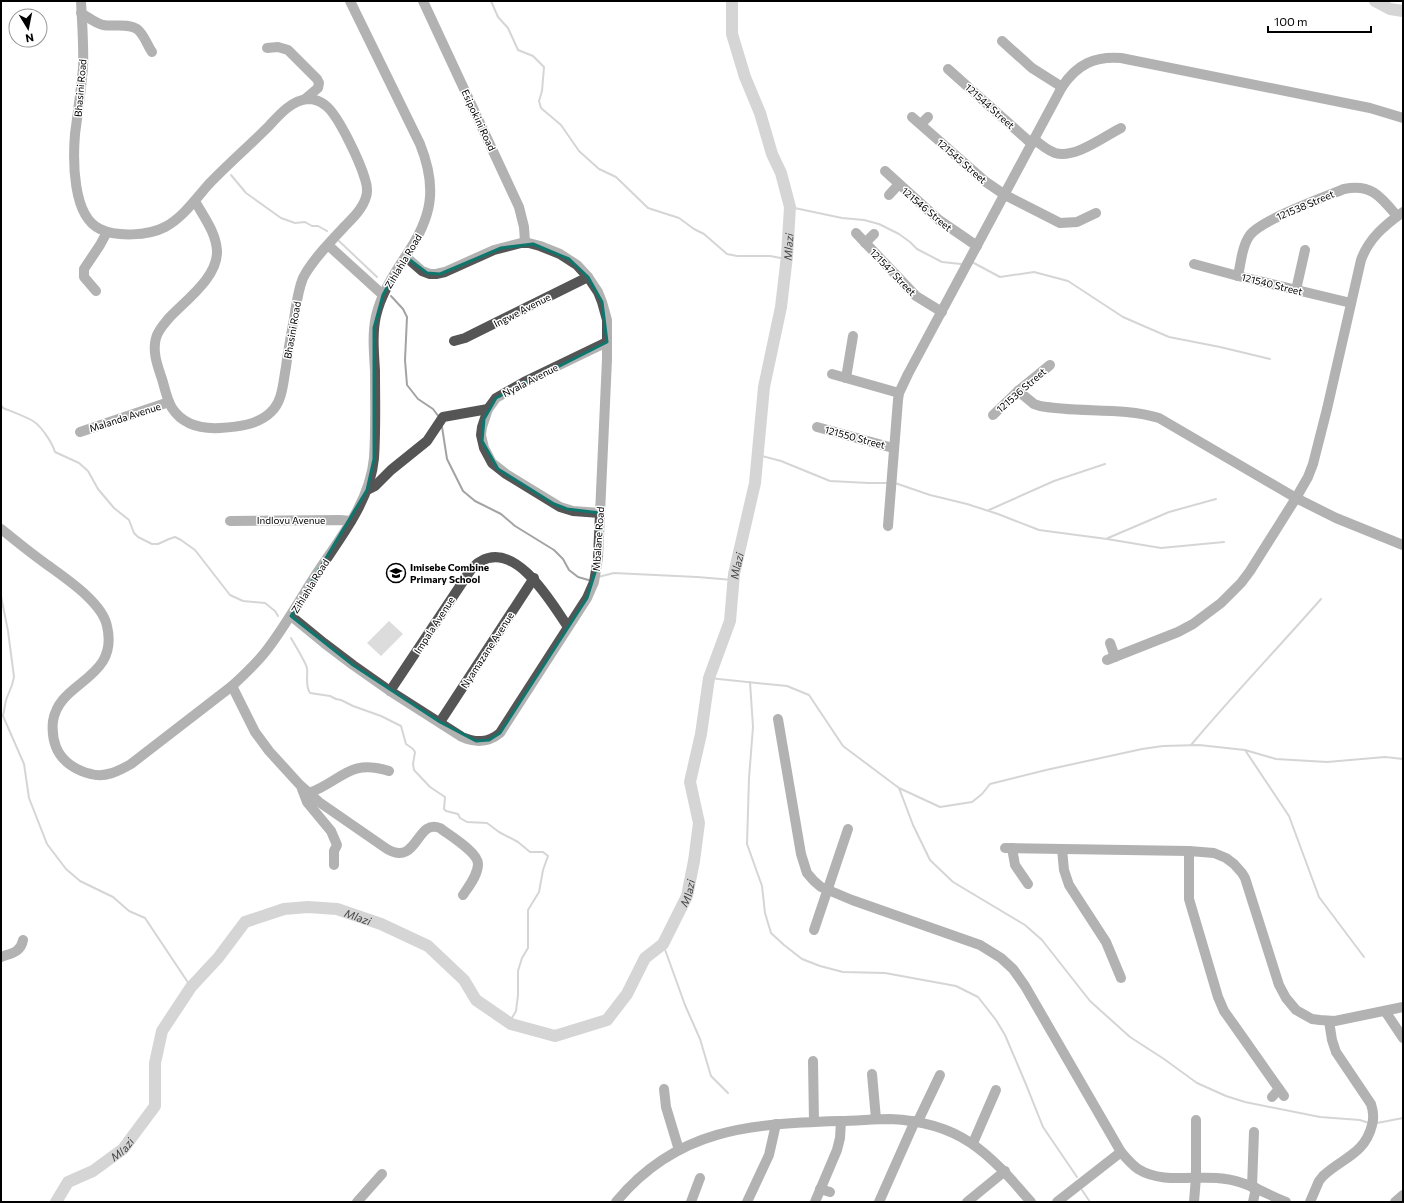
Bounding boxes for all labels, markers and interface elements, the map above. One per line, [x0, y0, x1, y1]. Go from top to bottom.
north arrow [8, 8, 48, 48]
scale bar [1268, 8, 1371, 34]
text: 100 m [1274, 14, 1308, 28]
text: N [25, 31, 35, 45]
street label: Bhasini Road [71, 58, 89, 117]
street label: 121544 Street [963, 81, 1017, 131]
street label: Esipokini Road [460, 87, 499, 153]
street label: 121545 Street [935, 136, 989, 186]
street label: 121546 Street [899, 184, 955, 234]
street label: 121538 Street [1274, 187, 1336, 223]
street label: Zihlahla Road [382, 231, 424, 290]
water label: Mlazi [780, 231, 795, 261]
street label: 121547 Street [867, 246, 919, 298]
street label: 121540 Street [1240, 271, 1304, 297]
street label: Ingwe Avenue [492, 291, 552, 329]
street label: Bhasini Road [281, 300, 303, 360]
street label: Nyala Avenue [500, 361, 560, 399]
street label: 121536 Street [994, 365, 1048, 415]
street label: Malanda Avenue [88, 400, 162, 434]
street label: 121550 Street [823, 423, 887, 451]
street label: Mbalane Road [590, 506, 606, 572]
street label: Indlovu Avenue [257, 514, 325, 526]
water label: Mlazi [727, 550, 746, 580]
street label: Zihlahla Road [289, 557, 332, 615]
place label: Imisebe Combine Primary School [410, 561, 489, 585]
school or university icon: Imisebe Combine Primary School [385, 562, 407, 584]
street label: Impala Avenue [411, 594, 457, 656]
street label: Nyamazane Avenue [458, 610, 516, 690]
water label: Mlazi [676, 877, 697, 908]
water label: Mlazi [343, 906, 374, 927]
water label: Mlazi [107, 1134, 137, 1163]

